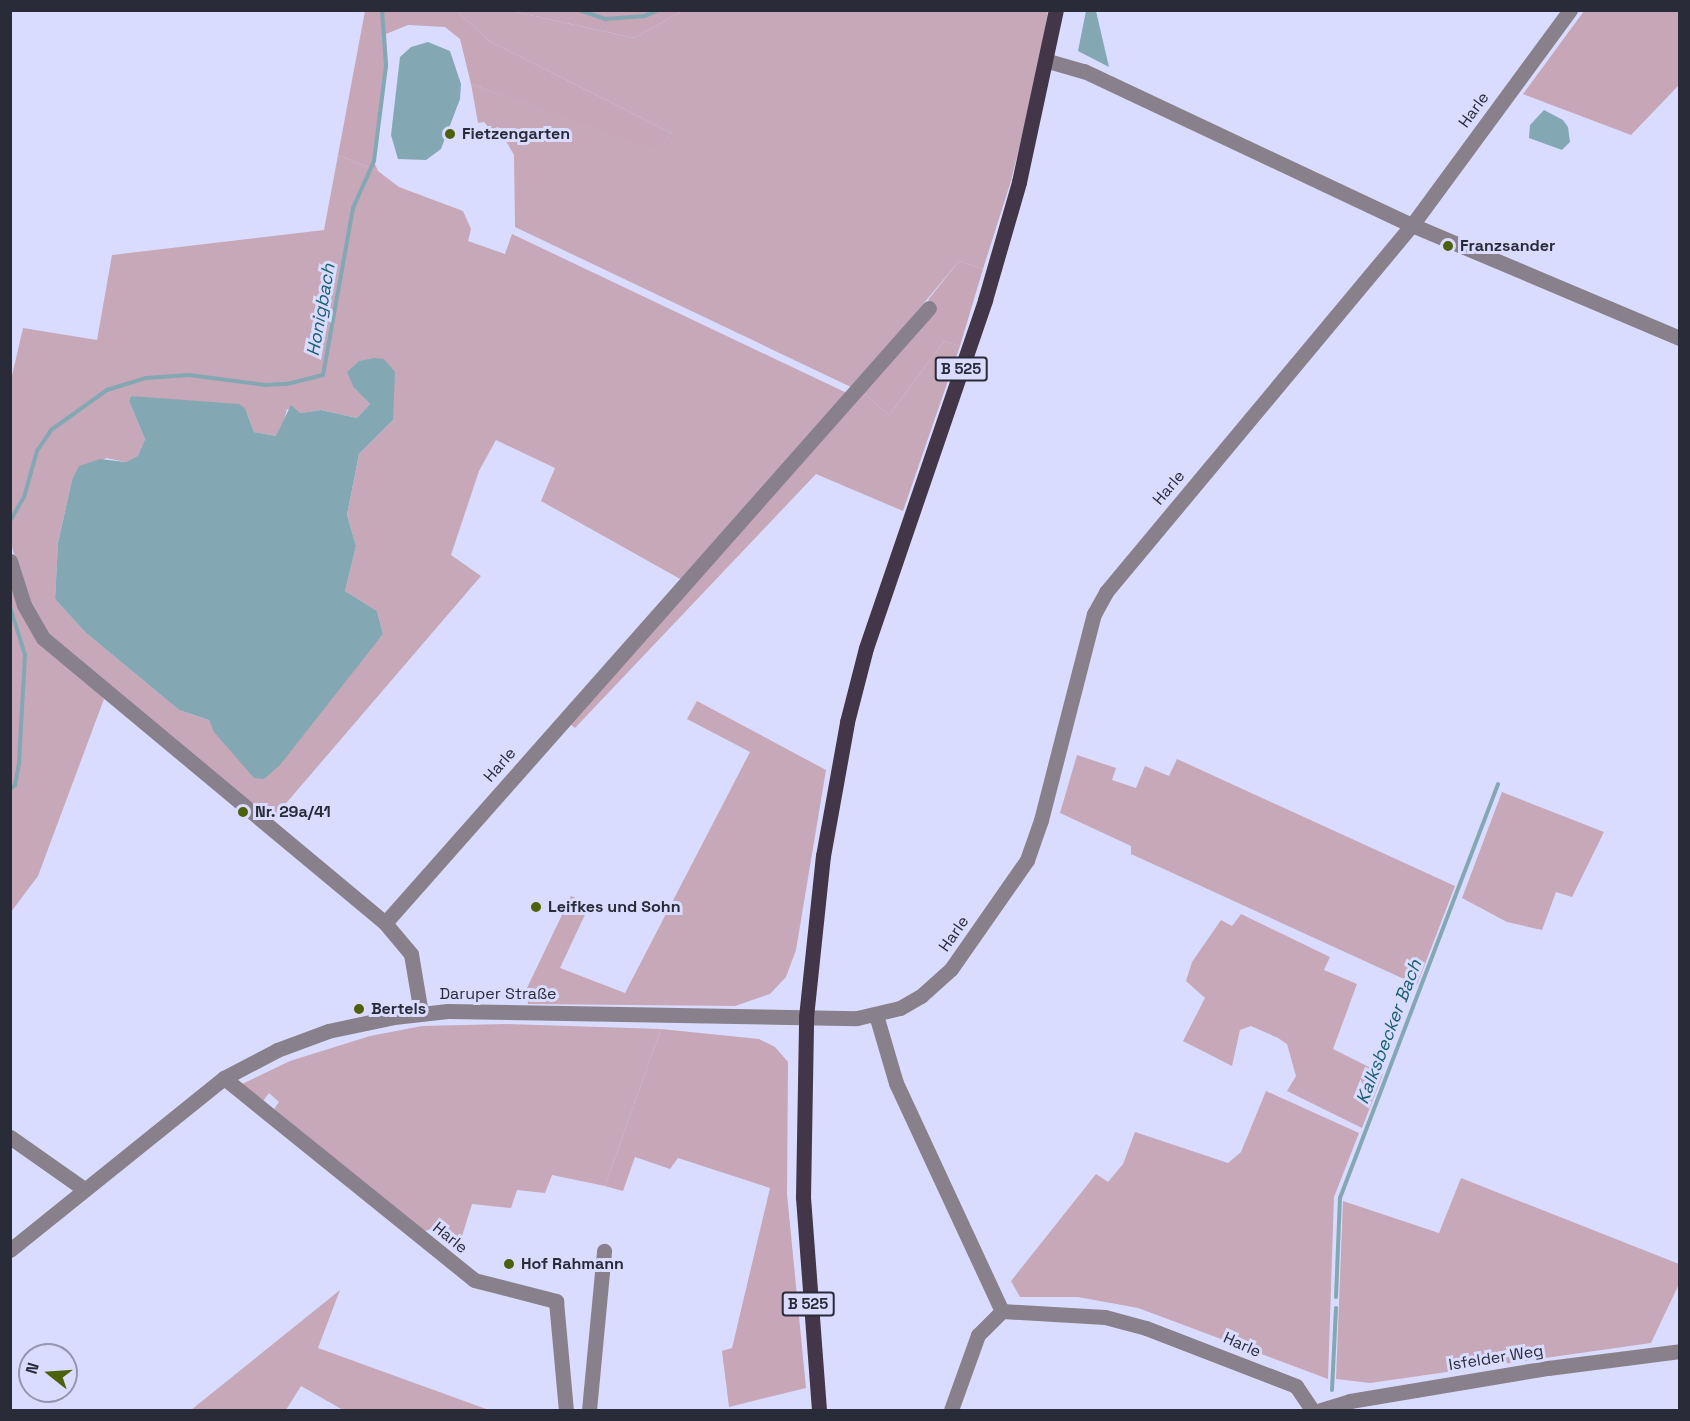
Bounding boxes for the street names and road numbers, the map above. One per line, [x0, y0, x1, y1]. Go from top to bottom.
street label: Harle [1455, 89, 1493, 131]
road number: B 525 [934, 357, 988, 381]
street label: Harle [1149, 467, 1189, 509]
street label: Harle [480, 744, 520, 786]
street label: Harle [935, 912, 973, 956]
street label: Daruper Straße [439, 984, 557, 1004]
street label: Harle [429, 1218, 471, 1258]
road number: B 525 [781, 1292, 835, 1316]
street label: Harle [1220, 1328, 1264, 1362]
street label: Isfelder Weg [1447, 1341, 1545, 1375]

